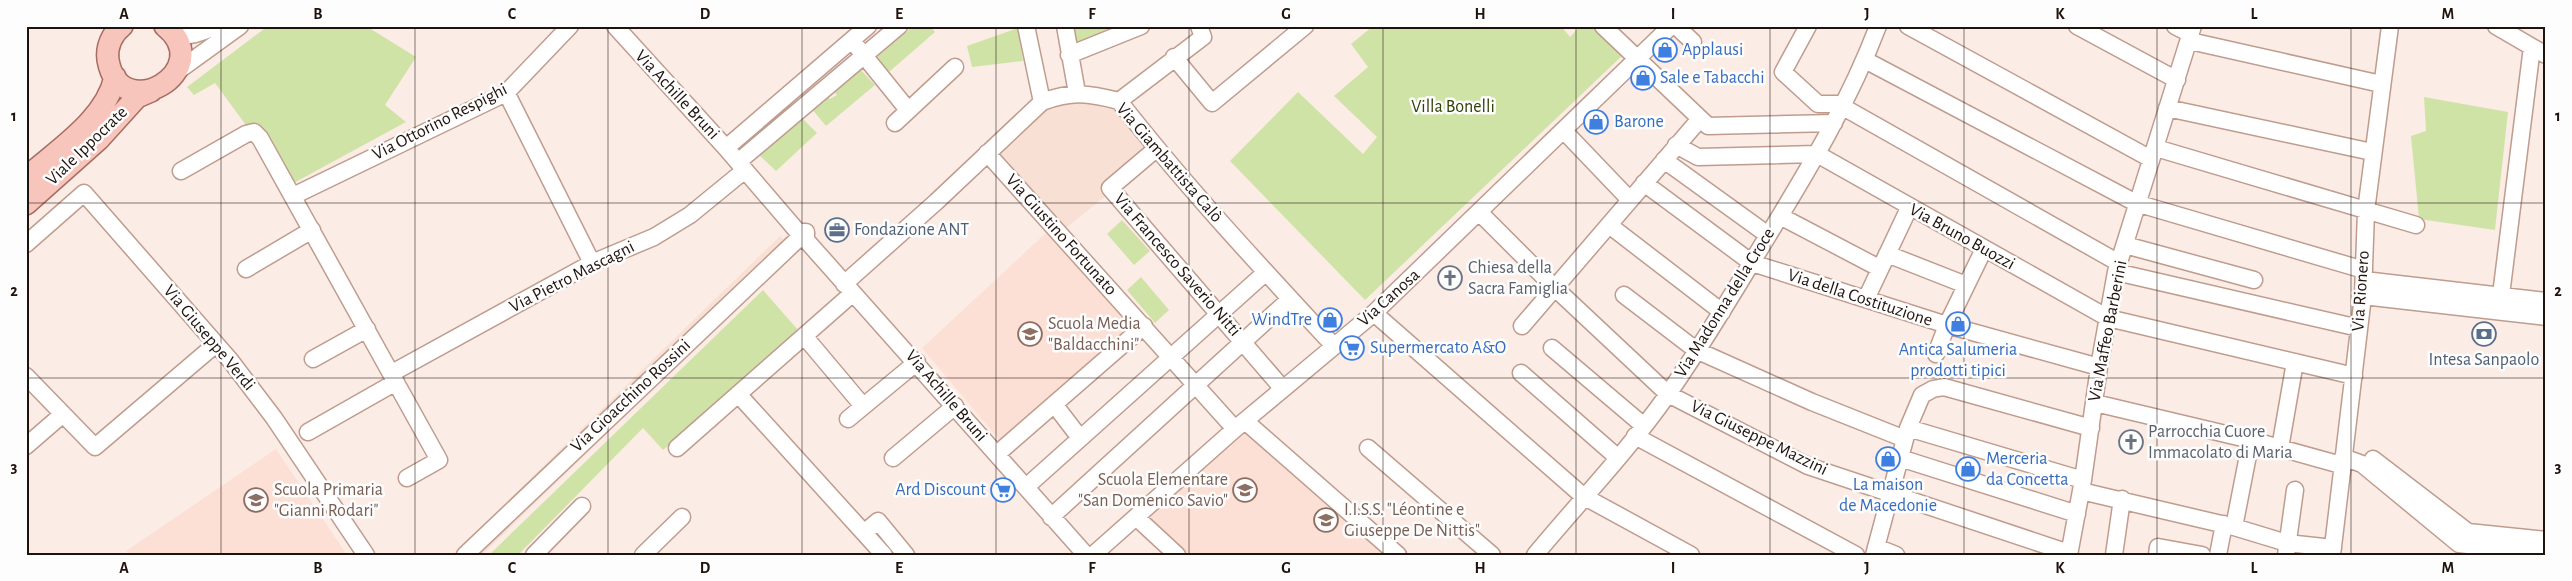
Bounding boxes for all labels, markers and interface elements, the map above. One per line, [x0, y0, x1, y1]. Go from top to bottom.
text: A [119, 6, 129, 22]
text: B [313, 6, 323, 22]
text: C [508, 6, 517, 22]
text: D [700, 6, 711, 22]
text: E [895, 6, 903, 22]
text: F [1088, 6, 1096, 22]
text: G [1281, 6, 1291, 22]
text: H [1474, 6, 1486, 22]
text: I [1671, 6, 1675, 22]
text: J [1864, 6, 1870, 22]
text: K [2055, 6, 2065, 22]
text: L [2251, 6, 2258, 22]
text: M [2442, 6, 2454, 22]
shop icon: Applausi [1652, 37, 1678, 63]
place label: Applausi [1682, 41, 1743, 59]
street label: Via Achille Bruni [631, 47, 723, 143]
shop icon: Sale e Tabacchi [1630, 65, 1656, 91]
place label: Sale e Tabacchi [1660, 69, 1765, 87]
street label: Via Ottorino Respighi [370, 80, 510, 164]
park label: Villa Bonelli [1411, 98, 1495, 116]
street label: Via Giambattista Calò [1112, 100, 1226, 226]
street label: Viale Ippocrate [43, 103, 131, 189]
text: 1 [11, 108, 17, 124]
text: 1 [2555, 108, 2561, 124]
shop icon: Barone [1583, 109, 1609, 135]
place label: Barone [1614, 113, 1664, 131]
street label: Via Giustino Fortunato [1002, 171, 1120, 299]
street label: Via Francesco Saverio Nitti [1110, 190, 1244, 340]
street label: Via Bruno Buozzi [1906, 201, 2018, 273]
office icon: Fondazione ANT [824, 217, 850, 243]
place label: Fondazione ANT [854, 221, 969, 239]
street label: Via Madonna della Croce [1672, 225, 1778, 381]
street label: Via Pietro Mascagni [507, 238, 637, 316]
street label: Via Rionero [2349, 250, 2373, 332]
place label: Chiesa della Sacra Famiglia [1468, 259, 1568, 298]
street label: Via Maffeo Barberini [2085, 259, 2131, 403]
church icon: Chiesa della Sacra Famiglia [1437, 265, 1463, 291]
street label: Via Canosa [1355, 266, 1423, 330]
street label: Via della Costituzione [1785, 266, 1935, 330]
street label: Via Giuseppe Verdi [160, 282, 258, 394]
text: 2 [10, 283, 18, 299]
text: 2 [2554, 283, 2562, 299]
shop icon: WindTre [1317, 307, 1343, 333]
place label: WindTre [1251, 311, 1312, 329]
shop icon: Antica Salumeria prodotti tipici [1945, 311, 1971, 337]
place label: Scuola Media "Baldacchini" [1048, 315, 1141, 354]
school or university icon: Scuola Media "Baldacchini" [1017, 321, 1043, 347]
bank icon: Intesa Sanpaolo [2471, 321, 2497, 347]
supermarket icon: Supermercato A&O [1339, 335, 1365, 361]
street label: Via Gioacchino Rossini [568, 336, 694, 456]
place label: Supermercato A&O [1370, 339, 1506, 357]
place label: Antica Salumeria prodotti tipici [1899, 341, 2017, 380]
street label: Via Achille Bruni [902, 347, 990, 445]
place label: Intesa Sanpaolo [2429, 351, 2540, 369]
street label: Via Giuseppe Mazzini [1688, 397, 1830, 479]
place label: Parrocchia Cuore Immacolato di Maria [2148, 423, 2293, 462]
church icon: Parrocchia Cuore Immacolato di Maria [2118, 429, 2144, 455]
shop icon: La maison de Macedonie [1875, 446, 1901, 472]
place label: Merceria da Concetta [1986, 450, 2069, 489]
shop icon: Merceria da Concetta [1955, 456, 1981, 482]
text: 3 [11, 459, 18, 475]
text: 3 [2555, 459, 2562, 475]
place label: Scuola Elementare "San Domenico Savio" [1078, 471, 1228, 510]
place label: La maison de Macedonie [1839, 476, 1937, 515]
supermarket icon: Ard Discount [990, 477, 1016, 503]
school or university icon: Scuola Elementare "San Domenico Savio" [1232, 477, 1258, 503]
place label: Scuola Primaria "Gianni Rodari" [274, 481, 383, 520]
place label: Ard Discount [895, 481, 986, 499]
school or university icon: Scuola Primaria "Gianni Rodari" [243, 487, 269, 513]
place label: I.I.S.S. "Léontine e Giuseppe De Nittis" [1344, 501, 1480, 540]
school or university icon: I.I.S.S. "Léontine e Giuseppe De Nittis" [1313, 507, 1339, 533]
text: A [119, 560, 129, 576]
text: B [313, 560, 323, 576]
text: C [508, 560, 517, 576]
text: D [700, 560, 711, 576]
text: E [895, 560, 903, 576]
text: F [1088, 560, 1096, 576]
text: G [1281, 560, 1291, 576]
text: H [1474, 560, 1486, 576]
text: I [1671, 560, 1675, 576]
text: J [1864, 560, 1870, 576]
text: K [2055, 560, 2065, 576]
text: L [2251, 560, 2258, 576]
text: M [2442, 560, 2454, 576]

